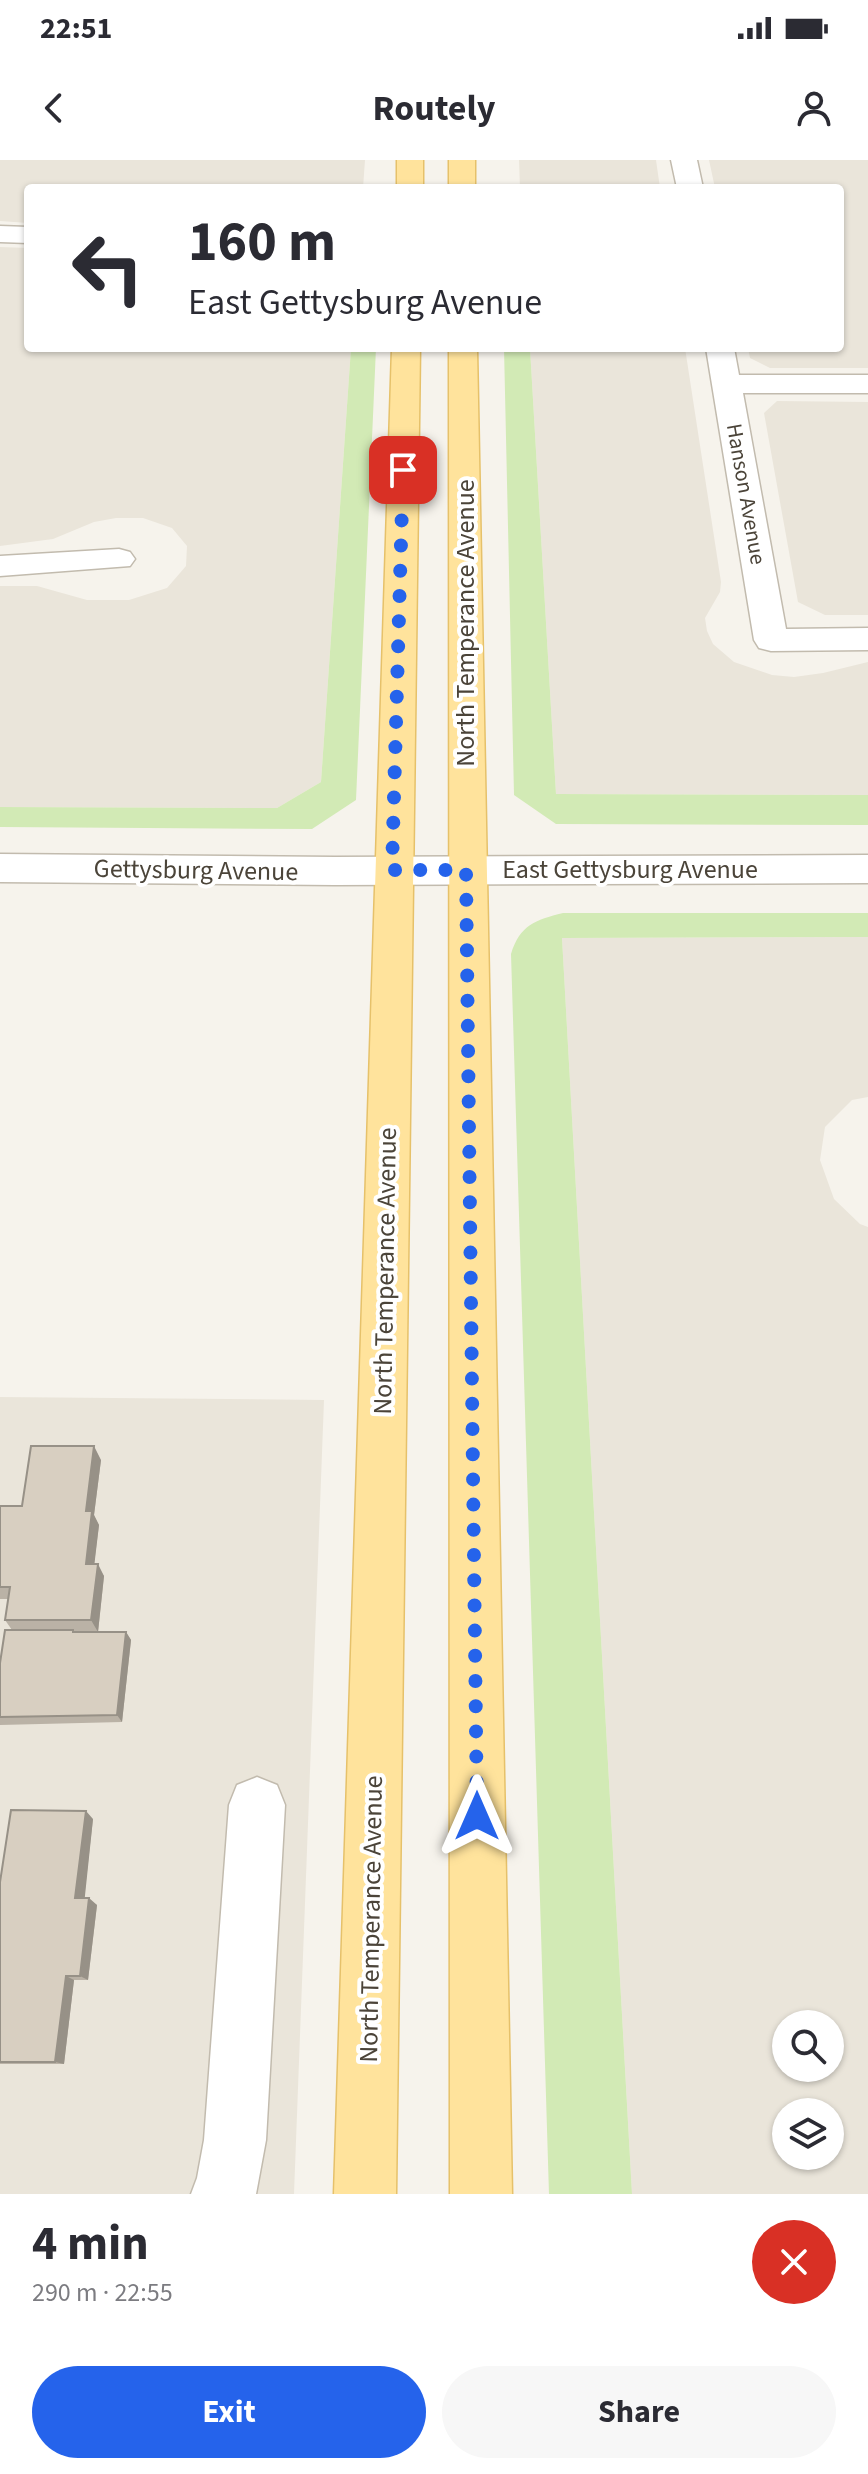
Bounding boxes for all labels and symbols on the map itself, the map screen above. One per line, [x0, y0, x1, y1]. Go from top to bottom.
street label: Hanson Avenue [718, 421, 774, 567]
pin [369, 436, 437, 504]
street label: North Temperance Avenue [447, 479, 484, 767]
street label: Gettysburg Avenue [93, 850, 299, 890]
street label: East Gettysburg Avenue [502, 851, 758, 888]
street label: North Temperance Avenue [364, 1127, 406, 1415]
position arrow [435, 1774, 519, 1858]
street label: North Temperance Avenue [350, 1775, 392, 2063]

